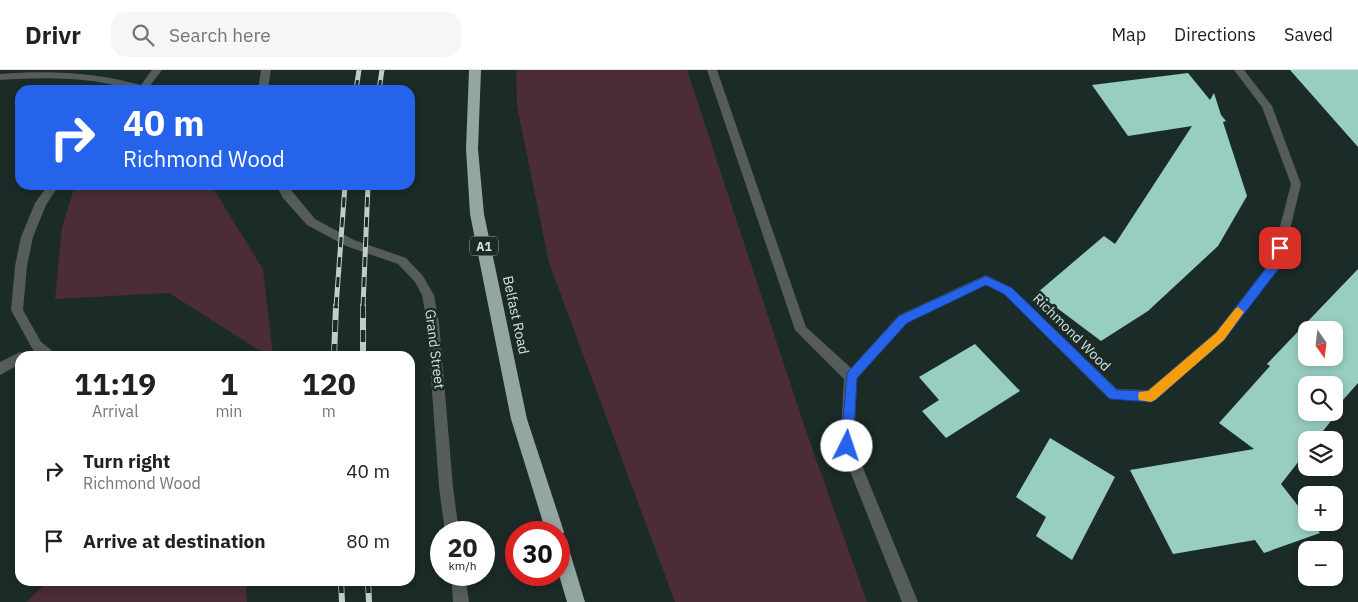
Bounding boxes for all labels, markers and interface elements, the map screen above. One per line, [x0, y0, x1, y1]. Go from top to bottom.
search box [111, 12, 461, 57]
text: Drivr [25, 19, 81, 51]
icon: search [129, 21, 157, 49]
text: Search here [169, 23, 271, 47]
text: Map [1111, 23, 1146, 46]
text: Directions [1174, 23, 1256, 46]
text: Saved [1284, 23, 1333, 46]
text: 40 m [123, 100, 205, 146]
icon: right [40, 105, 105, 170]
text: Richmond Wood [123, 144, 285, 173]
pin [1259, 227, 1301, 269]
icon: arrive [1266, 234, 1294, 262]
road number: A1 [470, 237, 498, 256]
street label: Belfast Road [499, 274, 533, 356]
street label: Richmond Wood [1029, 289, 1115, 375]
street label: Grand Street [421, 308, 449, 390]
north arrow [1298, 321, 1342, 366]
map controls [1298, 321, 1343, 586]
text: 11:19 [74, 364, 156, 403]
text: 1 [220, 364, 238, 403]
text: 120 [302, 364, 356, 403]
button: search [1298, 376, 1343, 421]
text: Arrival [92, 401, 139, 421]
text: min [215, 401, 242, 421]
text: m [322, 401, 336, 421]
position arrow [820, 419, 872, 471]
button: layers [1298, 431, 1343, 476]
text: Turn right [83, 449, 170, 473]
icon: right [40, 457, 68, 485]
text: 40 m [346, 459, 390, 483]
text: Richmond Wood [83, 473, 201, 493]
button: + [1298, 486, 1343, 531]
speed limit sign: 30 [505, 521, 570, 586]
icon: arrive [40, 527, 68, 555]
text: Arrive at destination [83, 529, 266, 553]
text: 80 m [346, 529, 390, 553]
text: 20 [447, 531, 478, 564]
button: − [1298, 541, 1343, 586]
text: km/h [448, 558, 477, 573]

